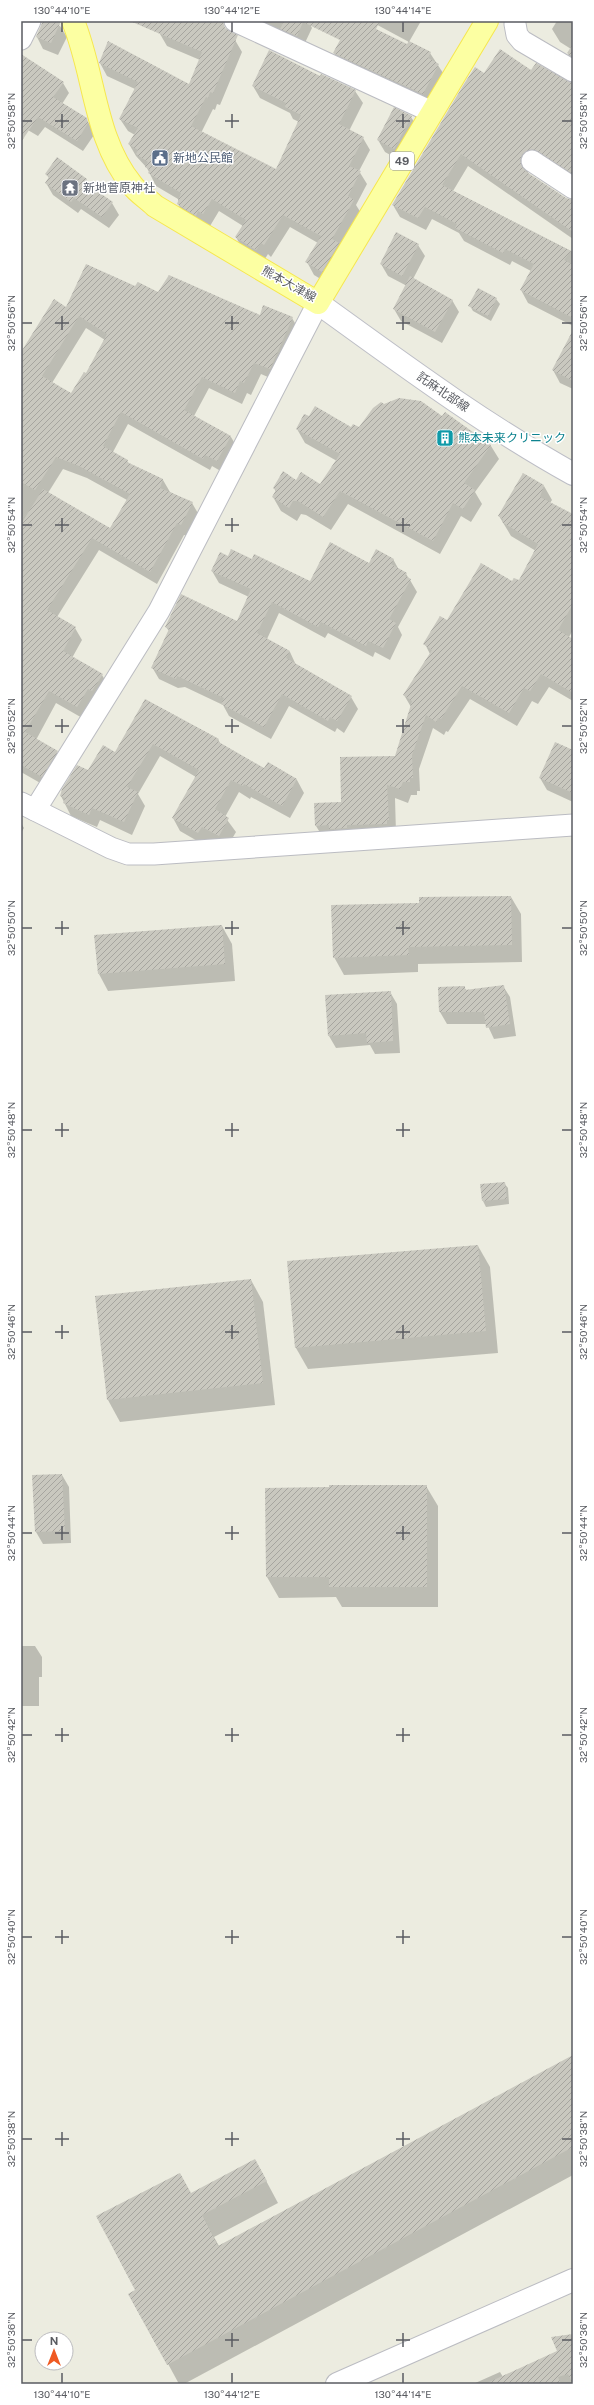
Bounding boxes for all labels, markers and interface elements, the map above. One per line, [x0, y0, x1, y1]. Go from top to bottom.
text: 130°44'10"E [34, 4, 90, 16]
text: 130°44'12"E [204, 4, 260, 16]
text: 130°44'14"E [375, 4, 431, 16]
text: 32°50'58"N [5, 93, 17, 149]
text: 32°50'58"N [577, 93, 589, 149]
public building icon: 新地公民館 [150, 148, 170, 168]
place label: 新地公民館 [173, 151, 233, 165]
road number: 49 [390, 152, 414, 170]
temple icon: 新地菅原神社 [60, 178, 80, 198]
place label: 新地菅原神社 [83, 181, 155, 195]
street label: 熊本大津線 [259, 263, 319, 305]
text: 32°50'56"N [5, 295, 17, 351]
text: 32°50'56"N [577, 295, 589, 351]
street label: 託麻北部線 [414, 369, 472, 415]
building icon: 熊本未来クリニック [435, 428, 455, 448]
place label: 熊本未来クリニック [458, 431, 566, 445]
text: 32°50'54"N [5, 497, 17, 553]
text: 32°50'54"N [577, 497, 589, 553]
text: 32°50'52"N [5, 698, 17, 754]
text: 32°50'52"N [577, 698, 589, 754]
text: 32°50'50"N [5, 900, 17, 956]
text: 32°50'50"N [577, 900, 589, 956]
text: 32°50'48"N [5, 1102, 17, 1158]
text: 32°50'48"N [577, 1102, 589, 1158]
text: 32°50'46"N [5, 1304, 17, 1360]
text: 32°50'46"N [577, 1304, 589, 1360]
text: 32°50'44"N [5, 1505, 17, 1561]
text: 32°50'44"N [577, 1505, 589, 1561]
text: 32°50'42"N [5, 1707, 17, 1763]
text: 32°50'42"N [577, 1707, 589, 1763]
text: 32°50'40"N [5, 1909, 17, 1965]
text: 32°50'40"N [577, 1909, 589, 1965]
text: 32°50'38"N [5, 2111, 17, 2167]
text: 32°50'38"N [577, 2111, 589, 2167]
text: 32°50'36"N [5, 2312, 17, 2368]
text: 32°50'36"N [577, 2312, 589, 2368]
north arrow [34, 2331, 74, 2371]
text: N [50, 2335, 58, 2347]
text: 130°44'10"E [34, 2388, 90, 2400]
text: 130°44'12"E [204, 2388, 260, 2400]
text: 130°44'14"E [375, 2388, 431, 2400]

